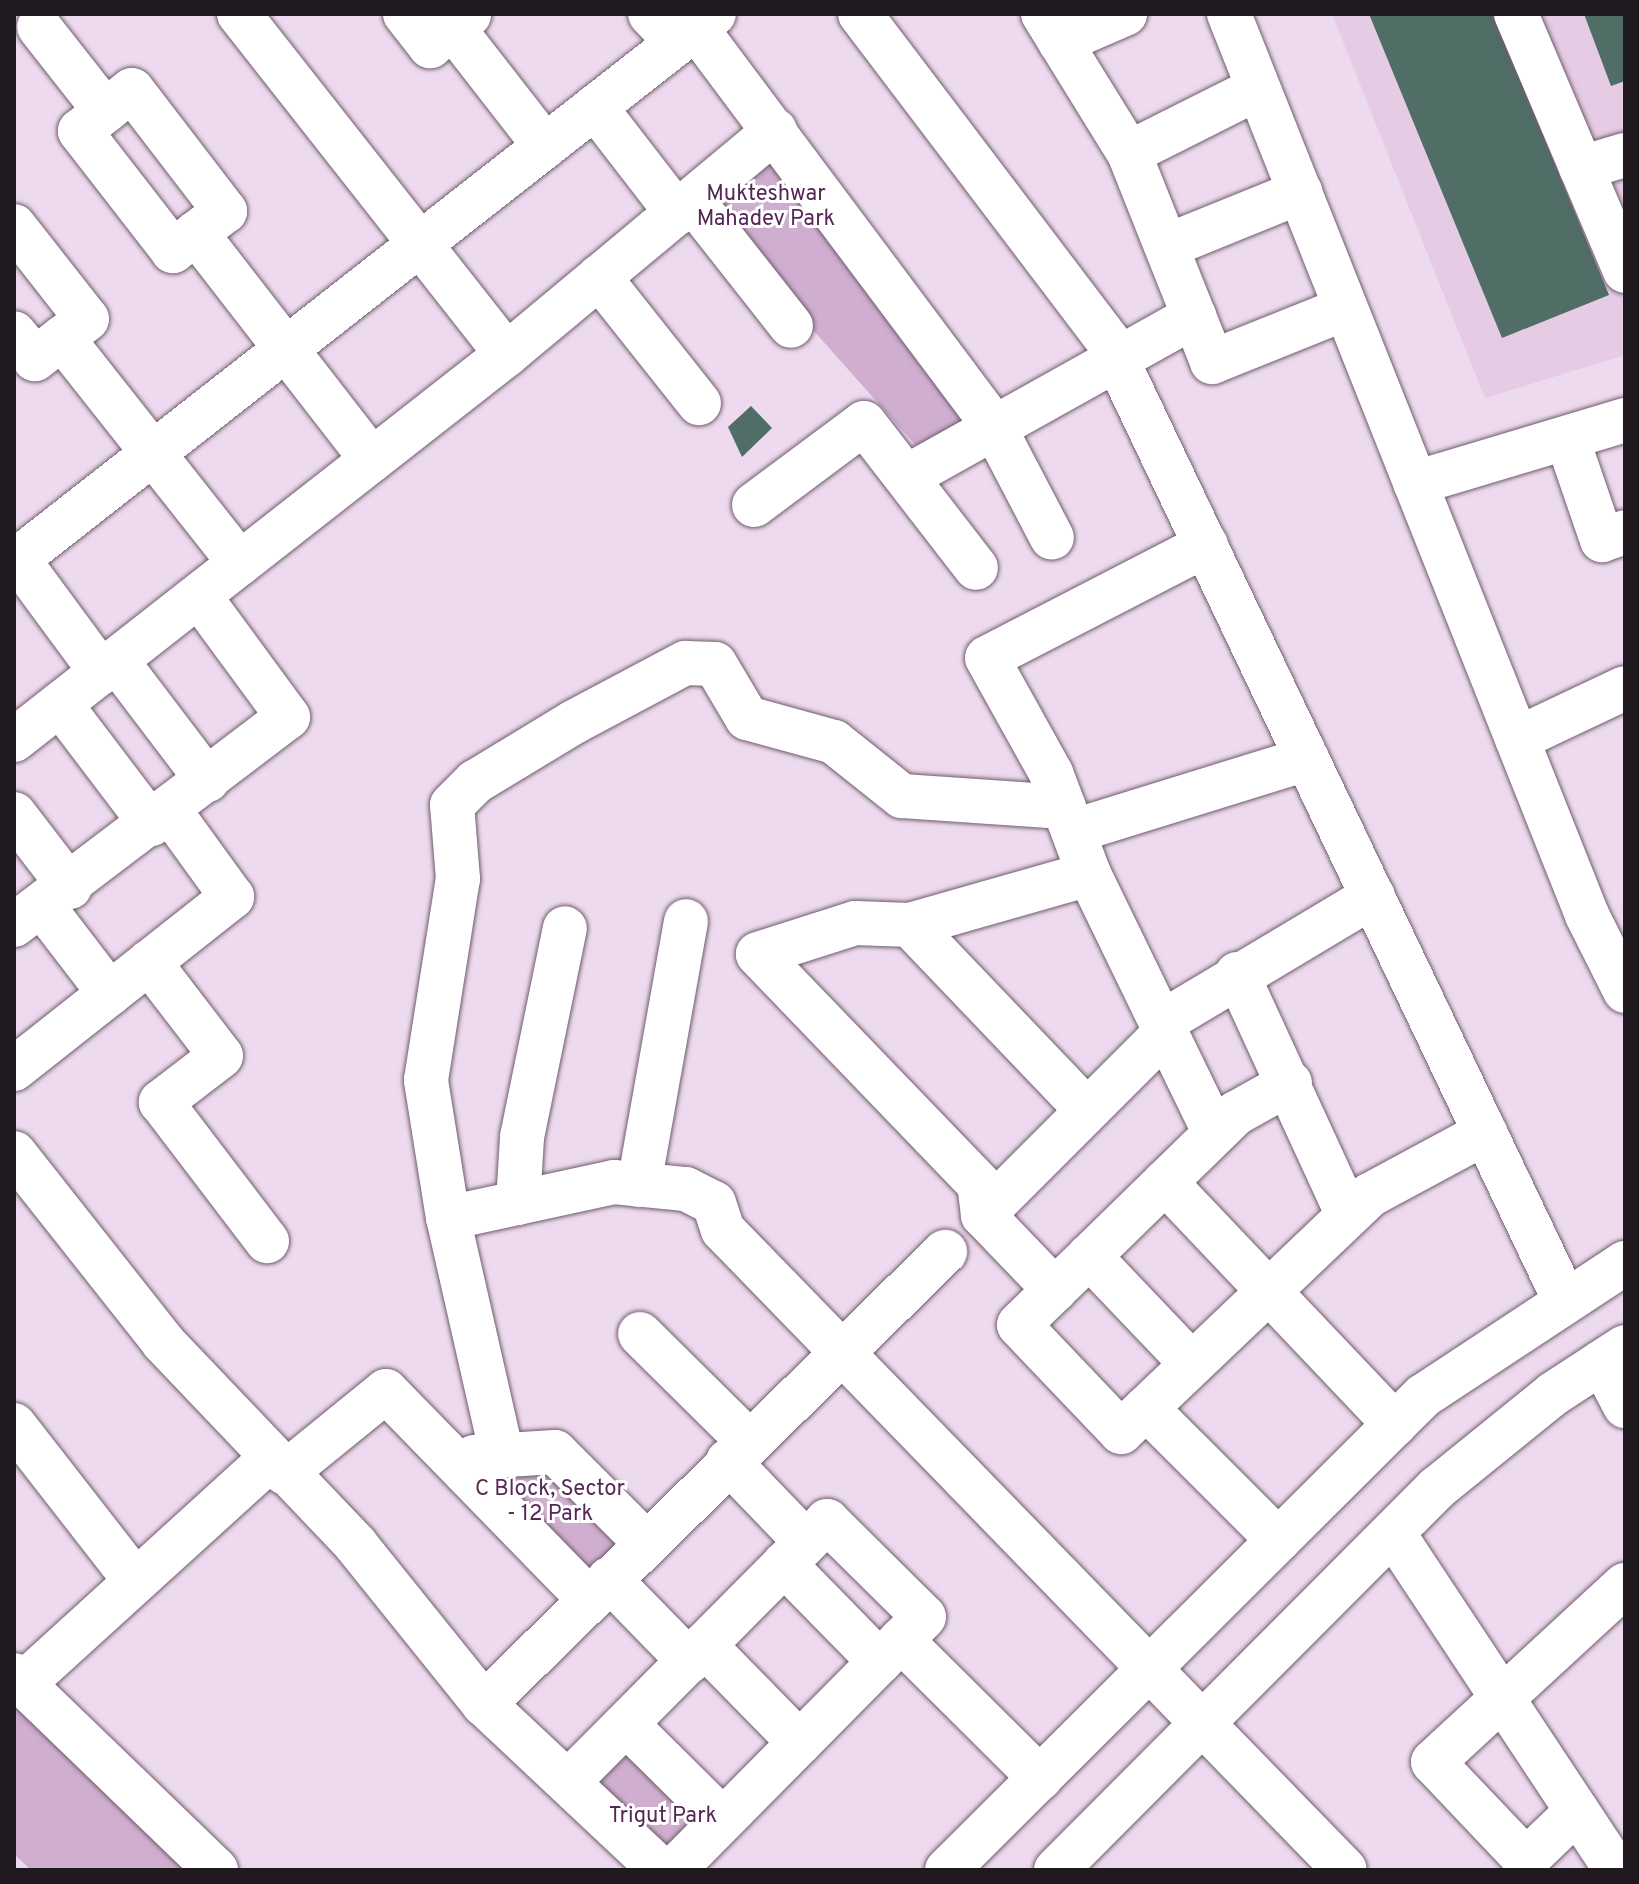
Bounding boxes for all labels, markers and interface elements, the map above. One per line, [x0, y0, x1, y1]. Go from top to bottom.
park label: Mukteshwar Mahadev Park [697, 181, 835, 232]
park label: C Block, Sector - 12 Park [475, 1476, 625, 1528]
park label: Trigut Park [609, 1804, 717, 1830]

